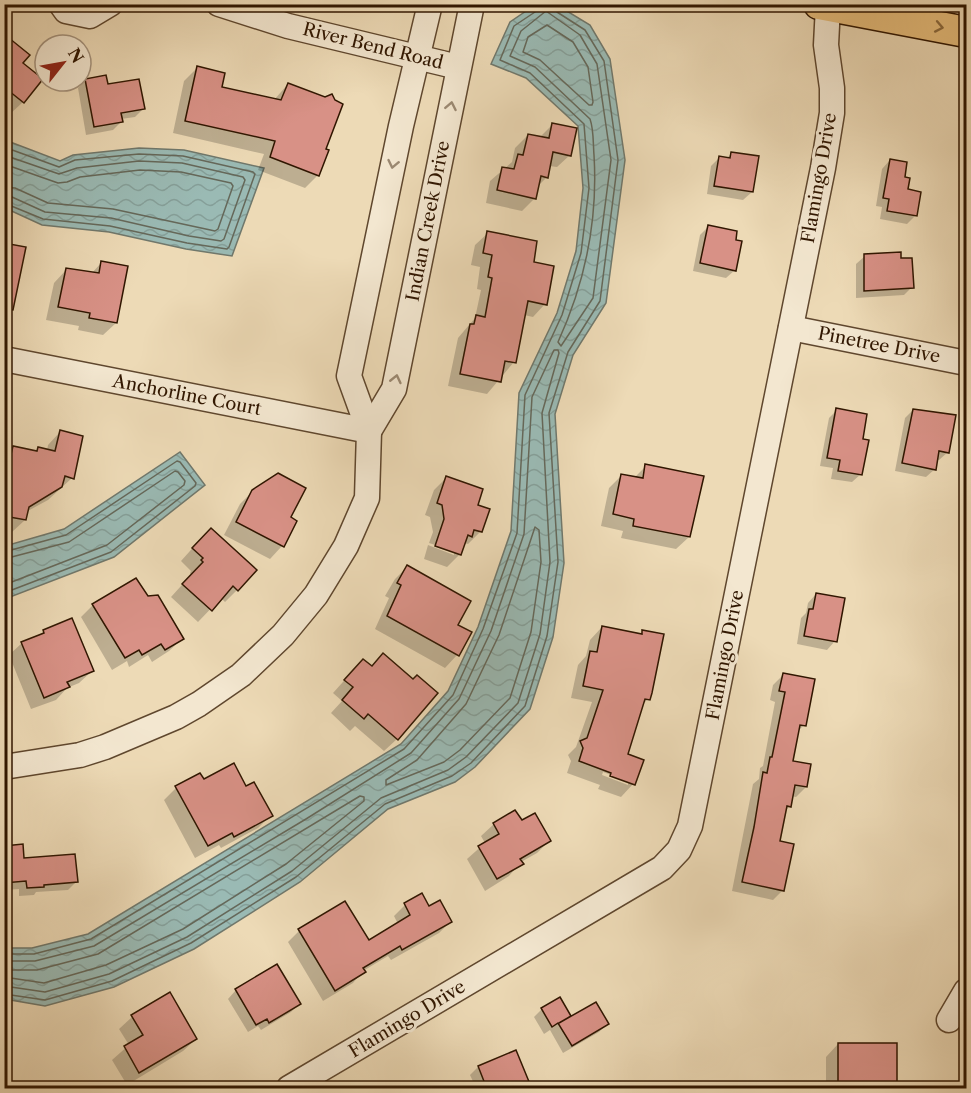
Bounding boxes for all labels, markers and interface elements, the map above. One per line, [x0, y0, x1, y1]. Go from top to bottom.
street label: River Bend Road [300, 18, 446, 74]
one-way arrow [933, 20, 943, 33]
north arrow [33, 33, 93, 93]
text: N [64, 44, 88, 66]
one-way arrow [444, 101, 457, 111]
street label: Flamingo Drive [797, 111, 841, 245]
street label: Indian Creek Drive [402, 139, 454, 303]
one-way arrow [388, 159, 401, 169]
street label: Pinetree Drive [816, 322, 942, 368]
street label: Anchorline Court [110, 370, 264, 420]
one-way arrow [389, 375, 402, 385]
street label: Flamingo Drive [702, 588, 748, 722]
street label: Flamingo Drive [345, 976, 469, 1062]

